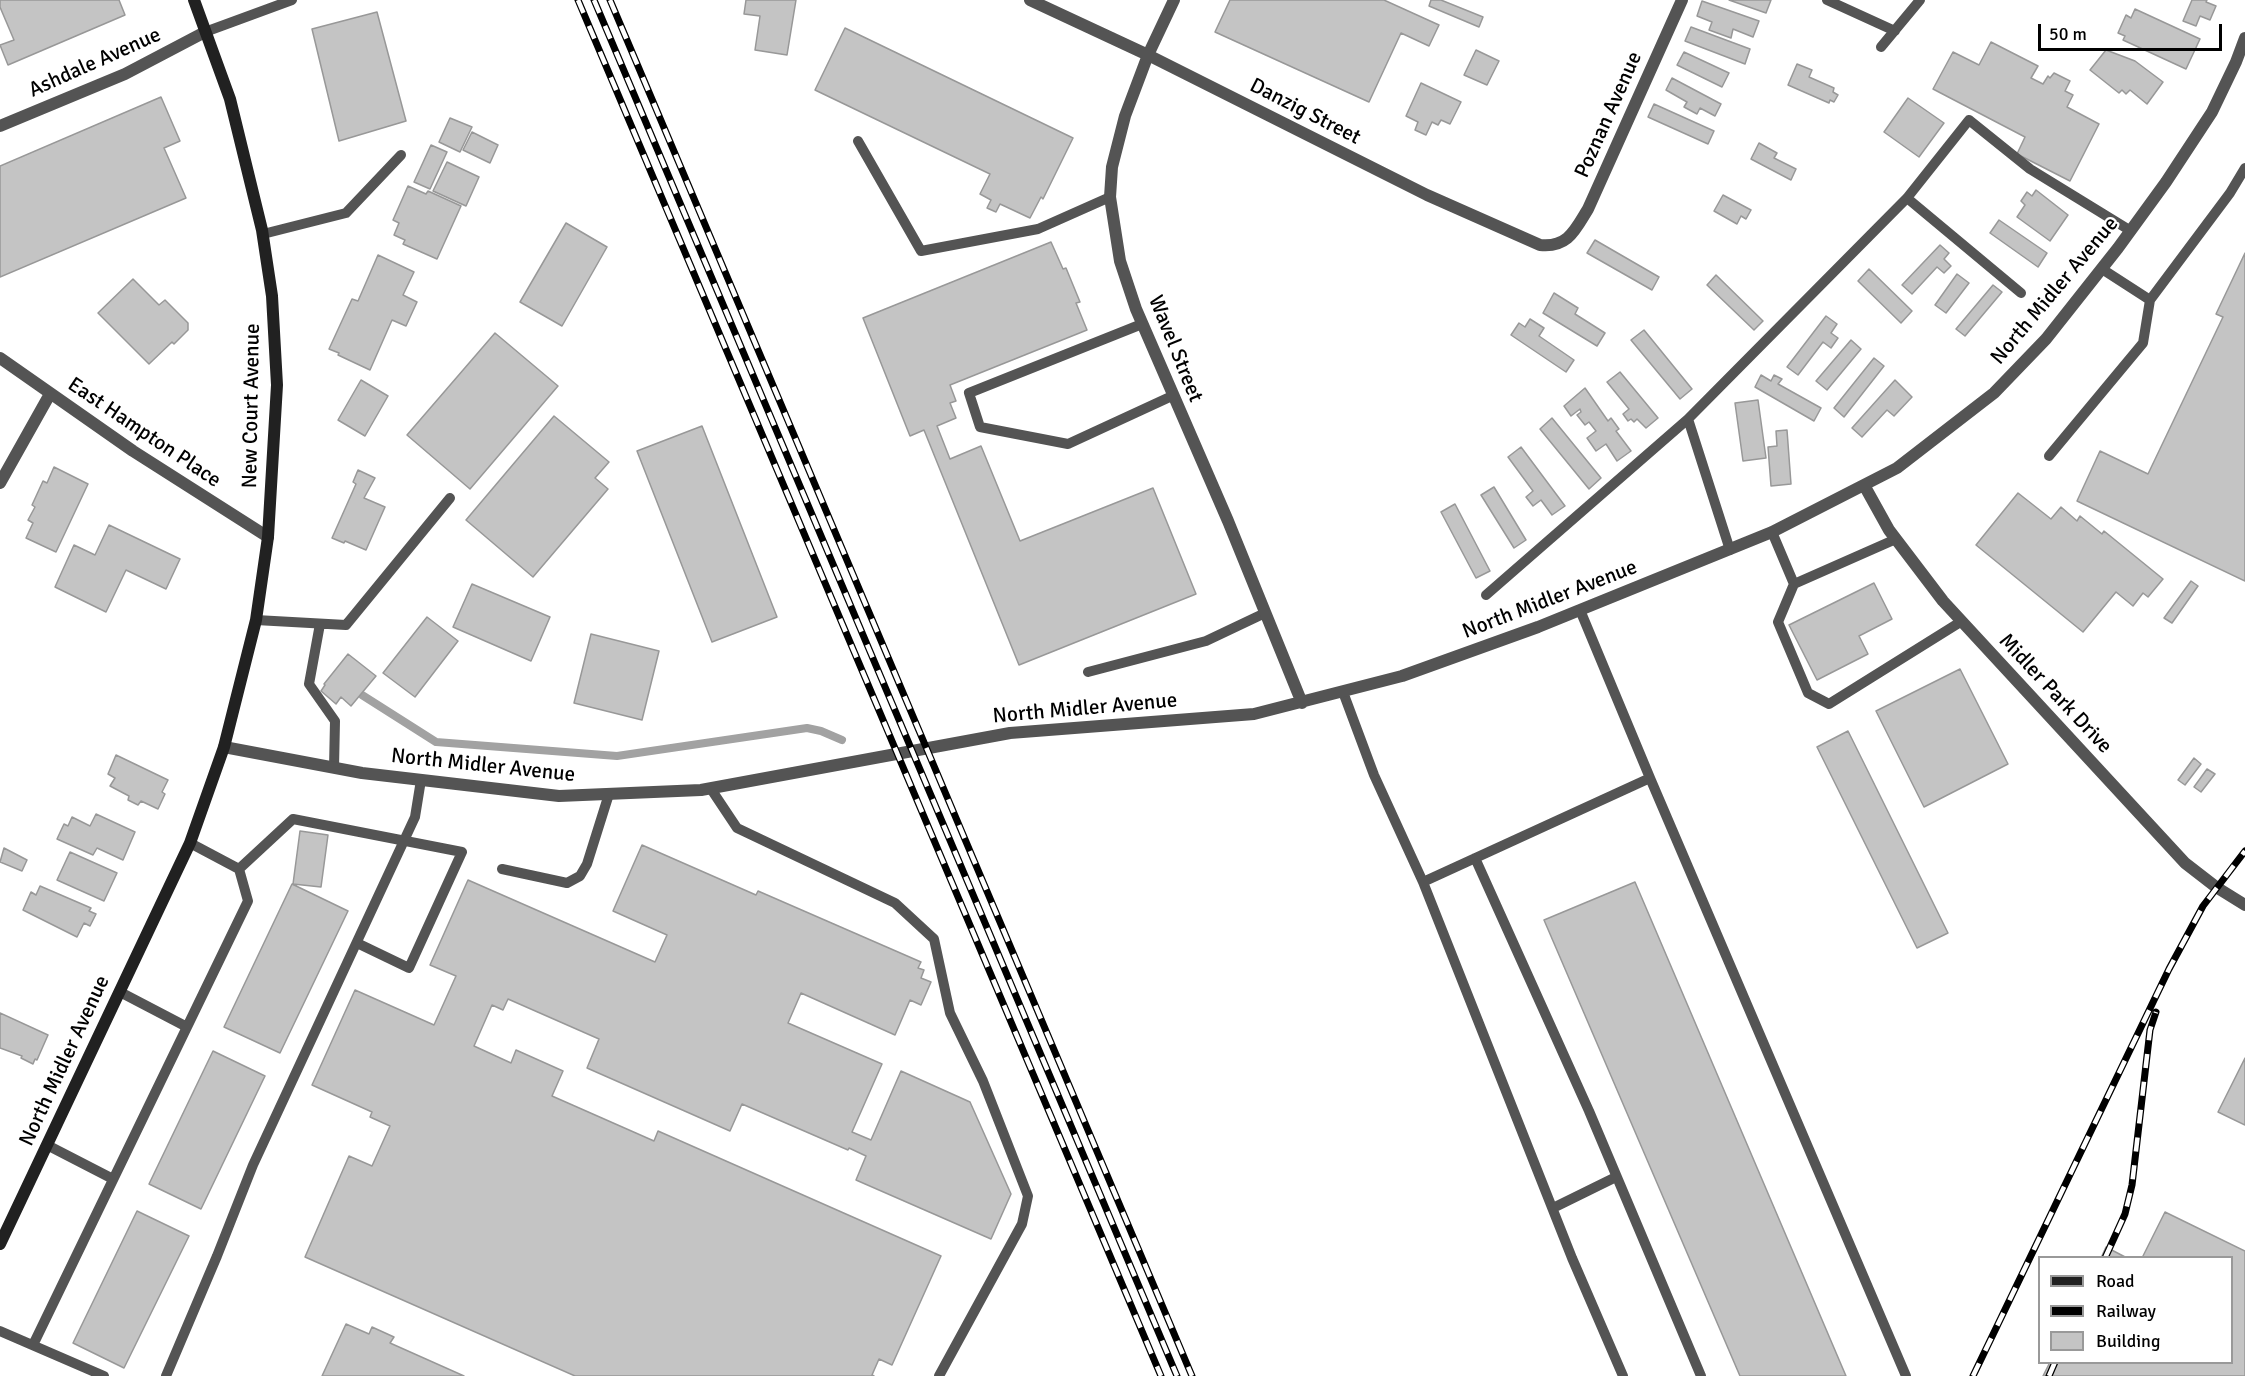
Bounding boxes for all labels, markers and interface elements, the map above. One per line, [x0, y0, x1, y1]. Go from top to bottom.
scale bar [2041, 12, 2226, 50]
street label: Ashdale Avenue [25, 23, 165, 103]
text: 50 m [2049, 23, 2087, 45]
street label: Poznan Avenue [1570, 48, 1648, 182]
street label: Danzig Street [1245, 73, 1365, 151]
street label: North Midler Avenue [1986, 212, 2124, 370]
street label: Wavel Street [1142, 292, 1208, 406]
street label: New Court Avenue [238, 323, 266, 489]
street label: East Hampton Place [63, 372, 225, 494]
street label: North Midler Avenue [1459, 555, 1641, 645]
street label: Midler Park Drive [1993, 629, 2117, 759]
street label: North Midler Avenue [992, 688, 1178, 730]
street label: North Midler Avenue [390, 744, 576, 788]
street label: North Midler Avenue [14, 972, 116, 1150]
legend [2038, 1256, 2233, 1364]
text: Road [2096, 1270, 2135, 1292]
text: Railway [2096, 1300, 2156, 1322]
text: Building [2096, 1330, 2160, 1352]

